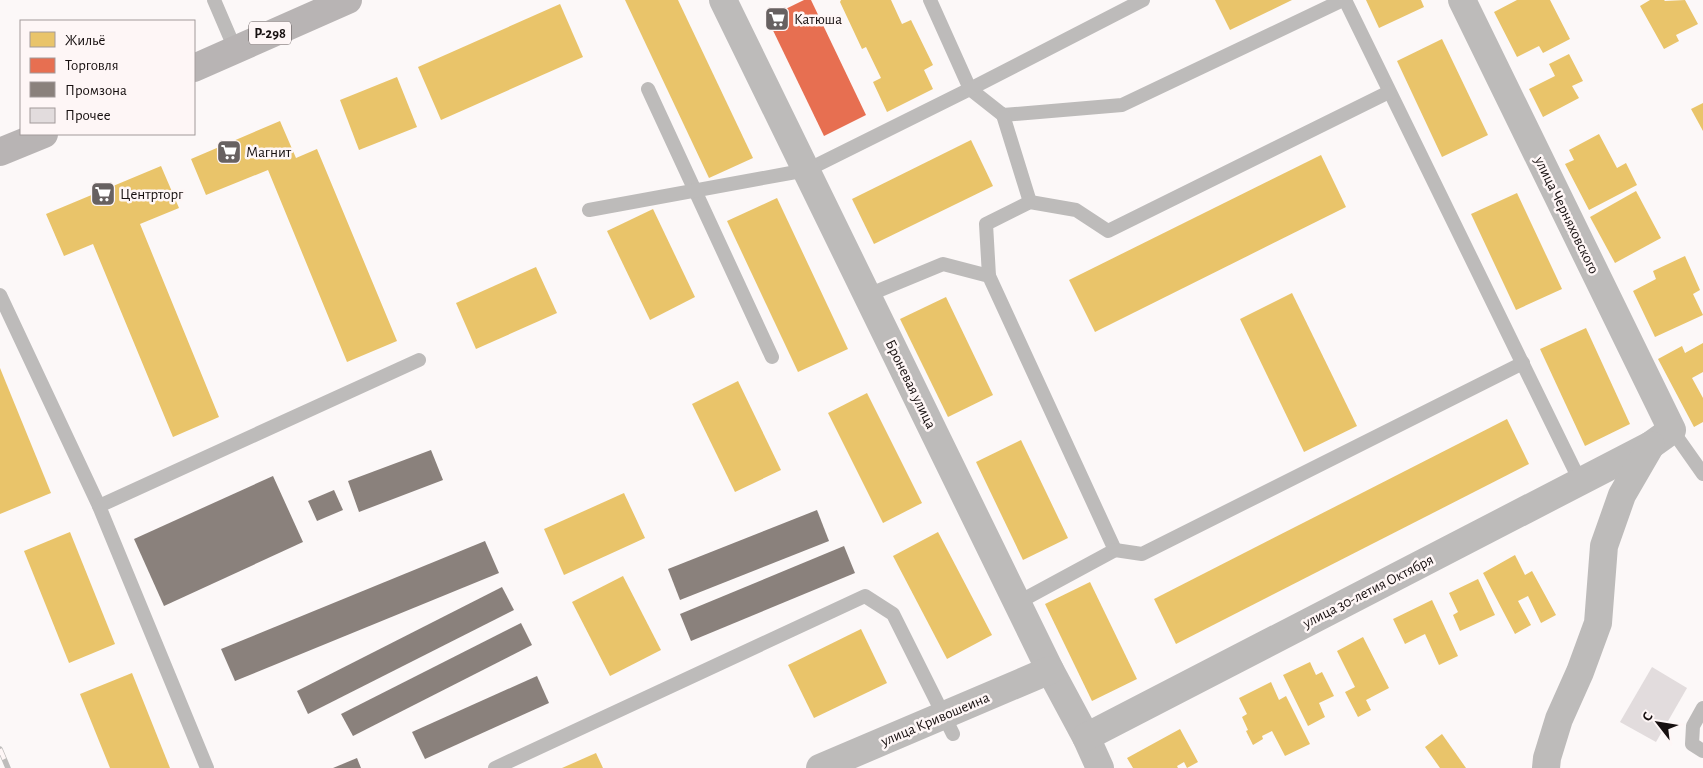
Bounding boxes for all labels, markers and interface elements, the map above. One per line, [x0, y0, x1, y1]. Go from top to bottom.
supermarket icon: Катюша [764, 6, 790, 32]
place label: Катюша [794, 12, 842, 27]
legend [20, 20, 195, 135]
road number: Р-298 [249, 22, 291, 44]
text: Жильё [65, 33, 105, 48]
text: Торговля [65, 58, 119, 73]
text: Промзона [65, 83, 127, 98]
text: Прочее [65, 108, 111, 123]
supermarket icon: Магнит [216, 139, 242, 165]
place label: Магнит [246, 145, 292, 160]
street label: улица Черняховского [1531, 153, 1601, 276]
supermarket icon: Центрторг [90, 181, 116, 207]
place label: Центрторг [120, 187, 184, 202]
street label: Броневая улица [883, 337, 939, 431]
street label: улица 30-летия Октября [1300, 552, 1436, 631]
street label: улица Кривошеина [878, 690, 992, 749]
north arrow [1633, 698, 1683, 748]
text: С [1640, 710, 1656, 724]

